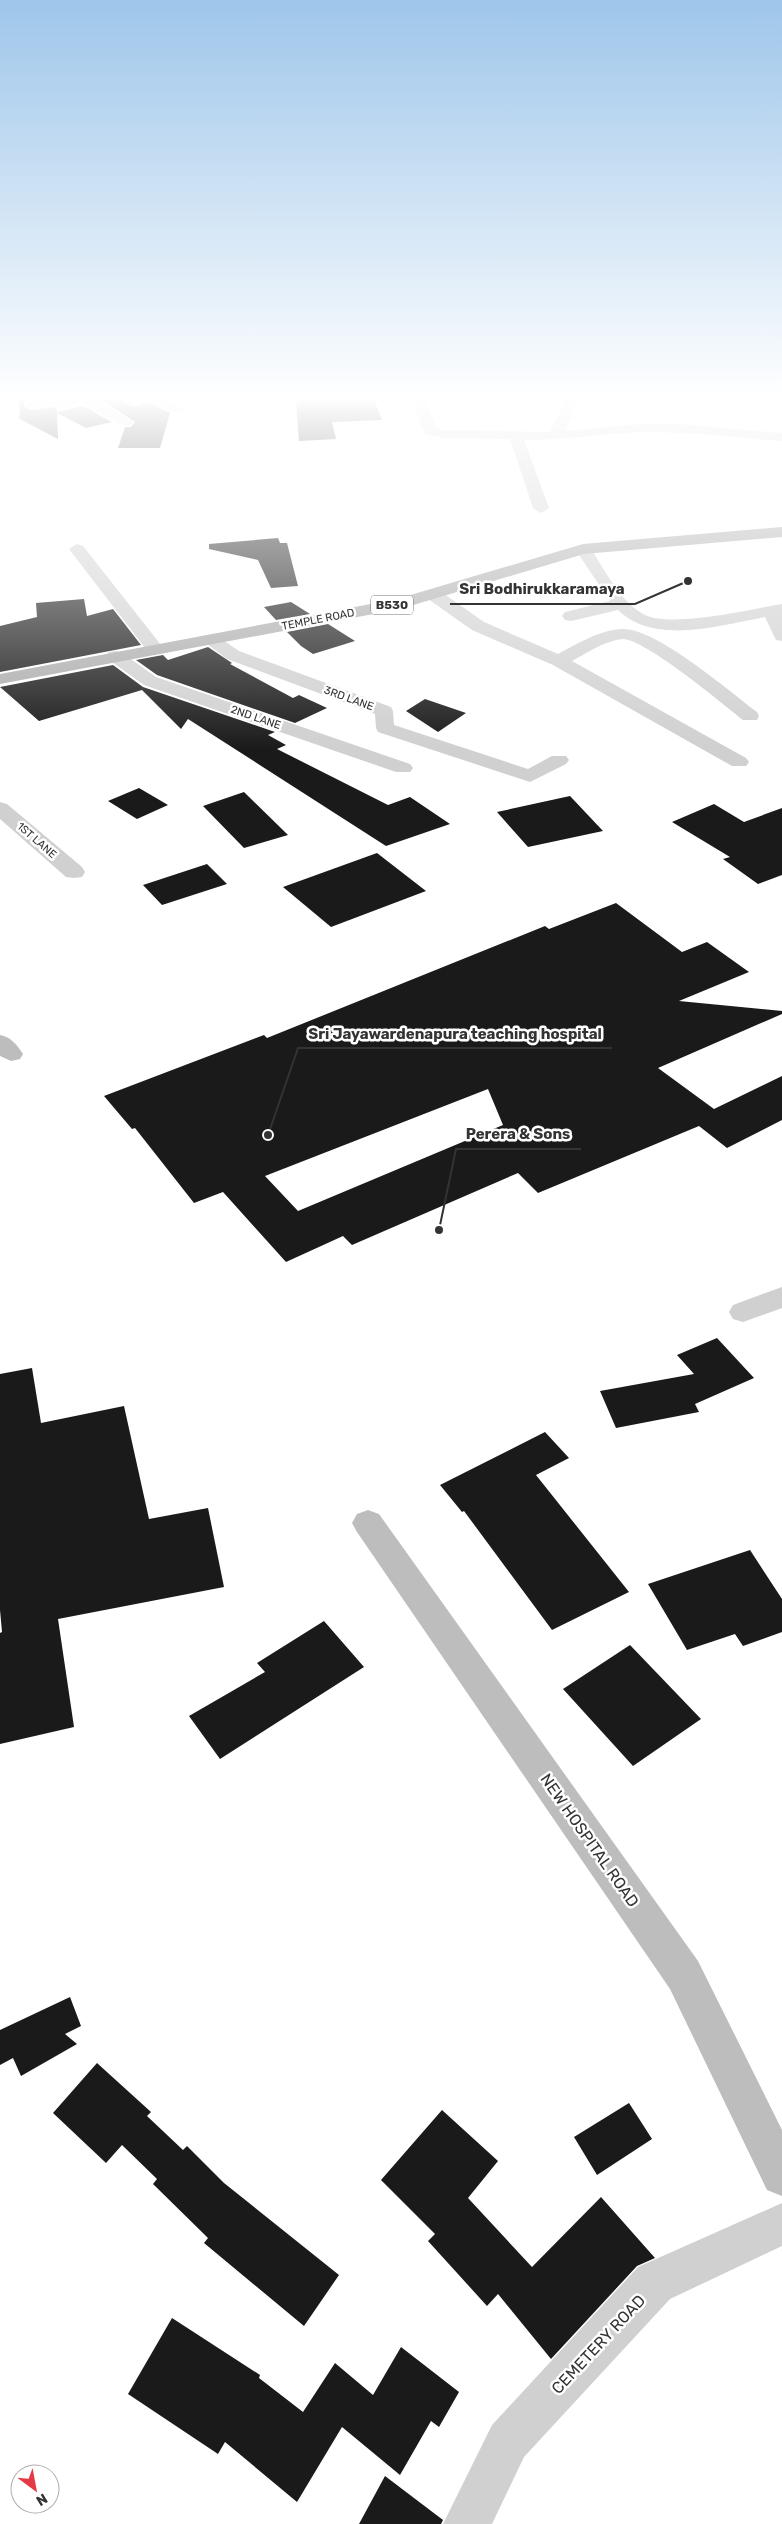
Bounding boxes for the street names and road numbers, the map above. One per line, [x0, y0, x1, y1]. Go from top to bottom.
road number: B530 [371, 596, 413, 614]
street label: TEMPLE ROAD [281, 606, 356, 633]
street label: 3RD LANE [322, 683, 376, 714]
street label: 2ND LANE [229, 703, 283, 732]
street label: 1ST LANE [14, 820, 59, 861]
street label: NEW HOSPITAL ROAD [536, 1770, 643, 1911]
street label: CEMETERY ROAD [548, 2291, 649, 2398]

